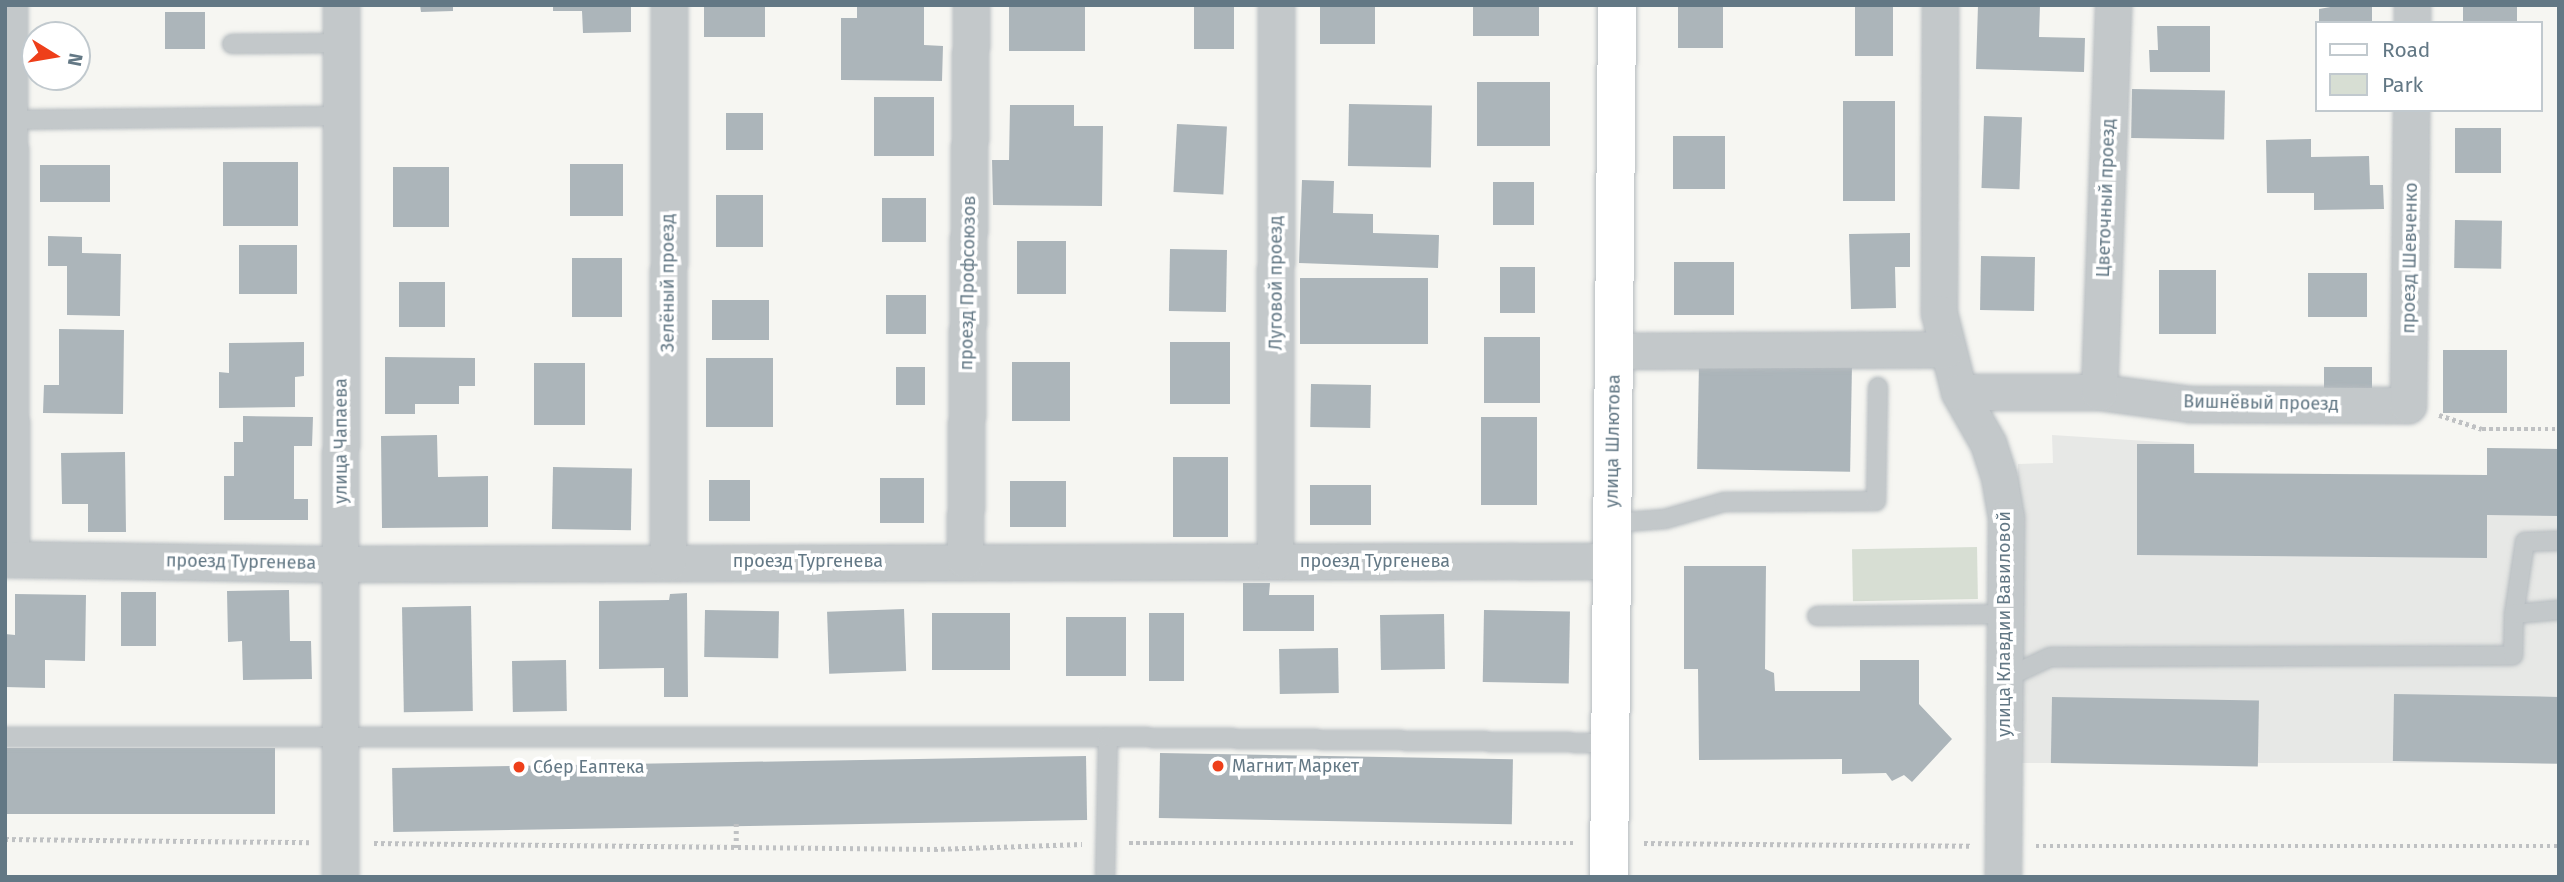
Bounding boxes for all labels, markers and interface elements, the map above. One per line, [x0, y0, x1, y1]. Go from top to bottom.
north arrow [21, 21, 91, 91]
legend [2316, 21, 2543, 112]
text: Road [2382, 37, 2430, 63]
text: N [63, 51, 88, 68]
text: Park [2382, 72, 2423, 98]
street label: Цветочный проезд [2092, 118, 2120, 278]
street label: проезд Шевченко [2398, 182, 2422, 334]
street label: проезд Профсоюзов [956, 195, 980, 371]
street label: Зелёный проезд [657, 214, 679, 352]
street label: Луговой проезд [1265, 216, 1287, 350]
street label: улица Шлютова [1601, 374, 1625, 508]
street label: улица Чапаева [330, 378, 352, 504]
street label: Вишнёвый проезд [2183, 391, 2339, 415]
street label: улица Клавдии Вавиловой [1993, 511, 2015, 737]
street label: проезд Тургенева [166, 550, 316, 574]
street label: проезд Тургенева [733, 550, 883, 572]
street label: проезд Тургенева [1300, 550, 1450, 572]
place label: Магнит Маркет [1232, 755, 1359, 777]
place label: Сбер Еаптека [533, 756, 645, 778]
marker: Магнит Маркет [1210, 758, 1226, 774]
marker: Сбер Еаптека [511, 759, 527, 775]

